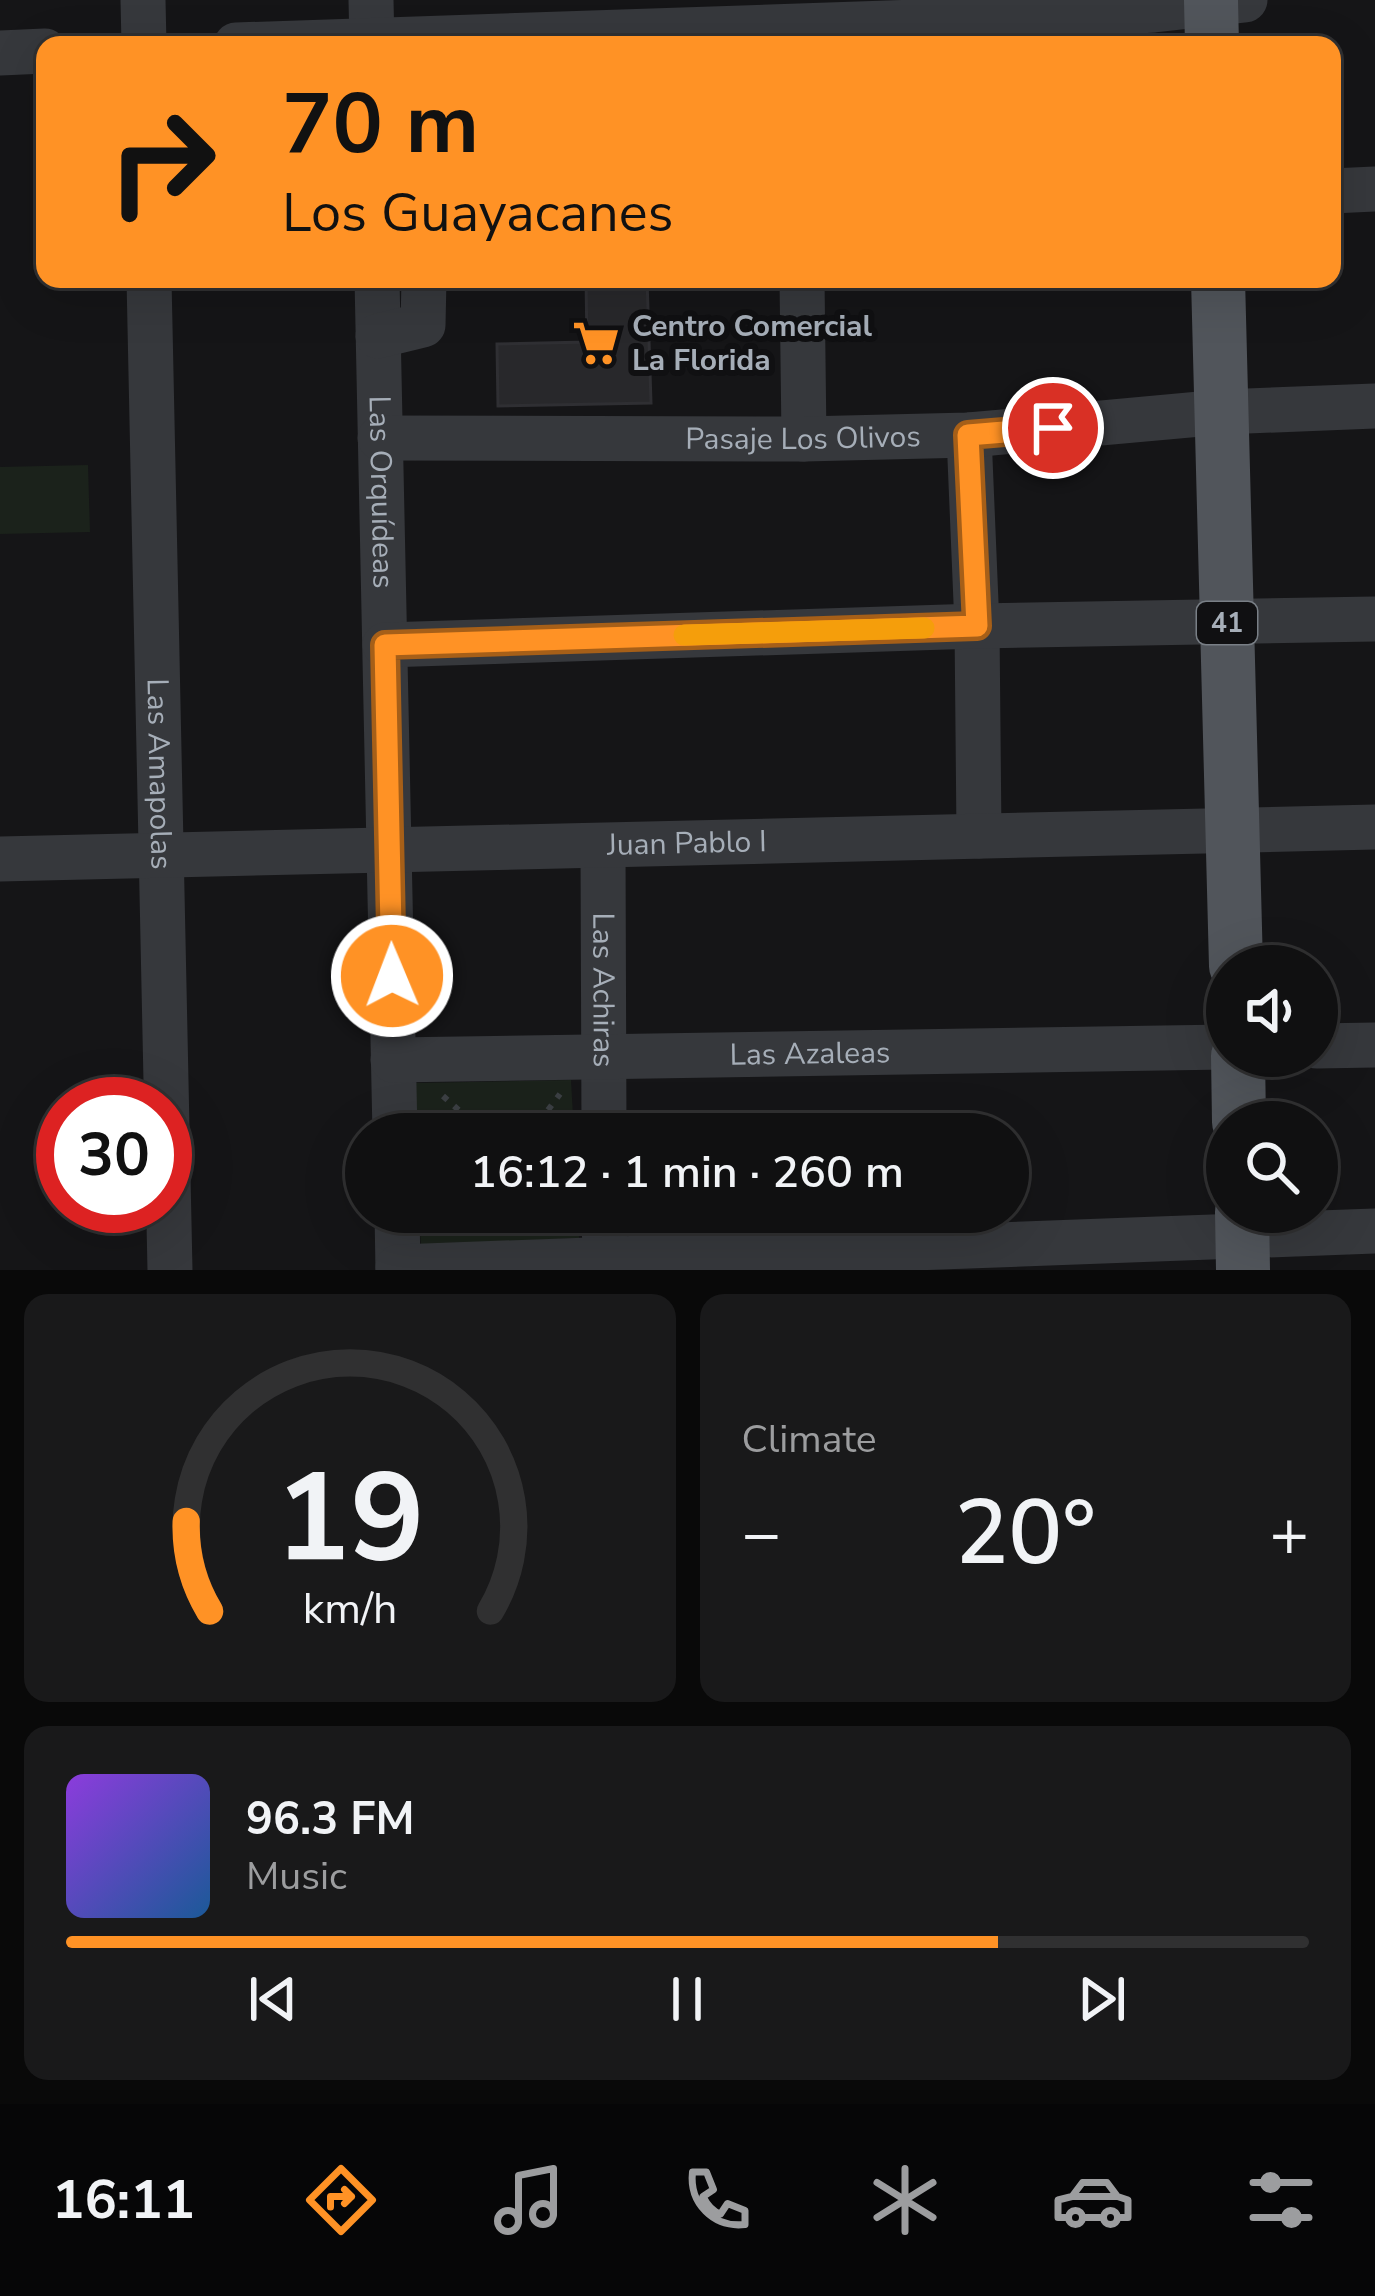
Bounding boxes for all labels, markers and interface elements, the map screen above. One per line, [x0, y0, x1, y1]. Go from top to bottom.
text: 70 m [282, 67, 479, 182]
icon: right [84, 84, 240, 240]
text: Los Guayacanes [282, 176, 673, 250]
place label: Centro Comercial La Florida [632, 306, 872, 381]
supermarket icon: Centro Comercial La Florida [571, 318, 621, 368]
pin [1002, 377, 1104, 479]
street label: Las Orquídeas [358, 395, 404, 589]
icon: arrive [1020, 395, 1086, 461]
street label: Pasaje Los Olivos [685, 416, 921, 460]
road number: 41 [1197, 602, 1257, 644]
street label: Las Amapolas [136, 678, 182, 870]
street label: Juan Pablo I [605, 821, 767, 866]
street label: Las Achiras [582, 912, 624, 1068]
position arrow [329, 913, 455, 1039]
map controls [1206, 945, 1338, 1233]
button: sound [1206, 945, 1338, 1077]
street label: Las Azaleas [729, 1032, 891, 1076]
speed limit sign: 30 [36, 1077, 192, 1233]
button: search [1206, 1101, 1338, 1233]
text: 16:12 · 1 min · 260 m [470, 1142, 904, 1203]
text: Climate [742, 1413, 877, 1466]
text: 19 [275, 1434, 425, 1604]
text: 20° [954, 1472, 1096, 1595]
text: − [742, 1489, 781, 1579]
text: + [1269, 1489, 1309, 1579]
text: km/h [302, 1580, 397, 1638]
text: 96.3 FM [246, 1789, 415, 1850]
text: Music [246, 1850, 347, 1903]
icon: previous [240, 1966, 306, 2032]
icon: pause [654, 1966, 720, 2032]
icon: next [1069, 1966, 1135, 2032]
icon: directions [299, 2158, 383, 2242]
icon: music [487, 2158, 571, 2242]
icon: phone [675, 2158, 759, 2242]
icon: climate [863, 2158, 947, 2242]
icon: car [1051, 2158, 1135, 2242]
icon: filters [1239, 2158, 1323, 2242]
text: 16:11 [52, 2163, 195, 2237]

